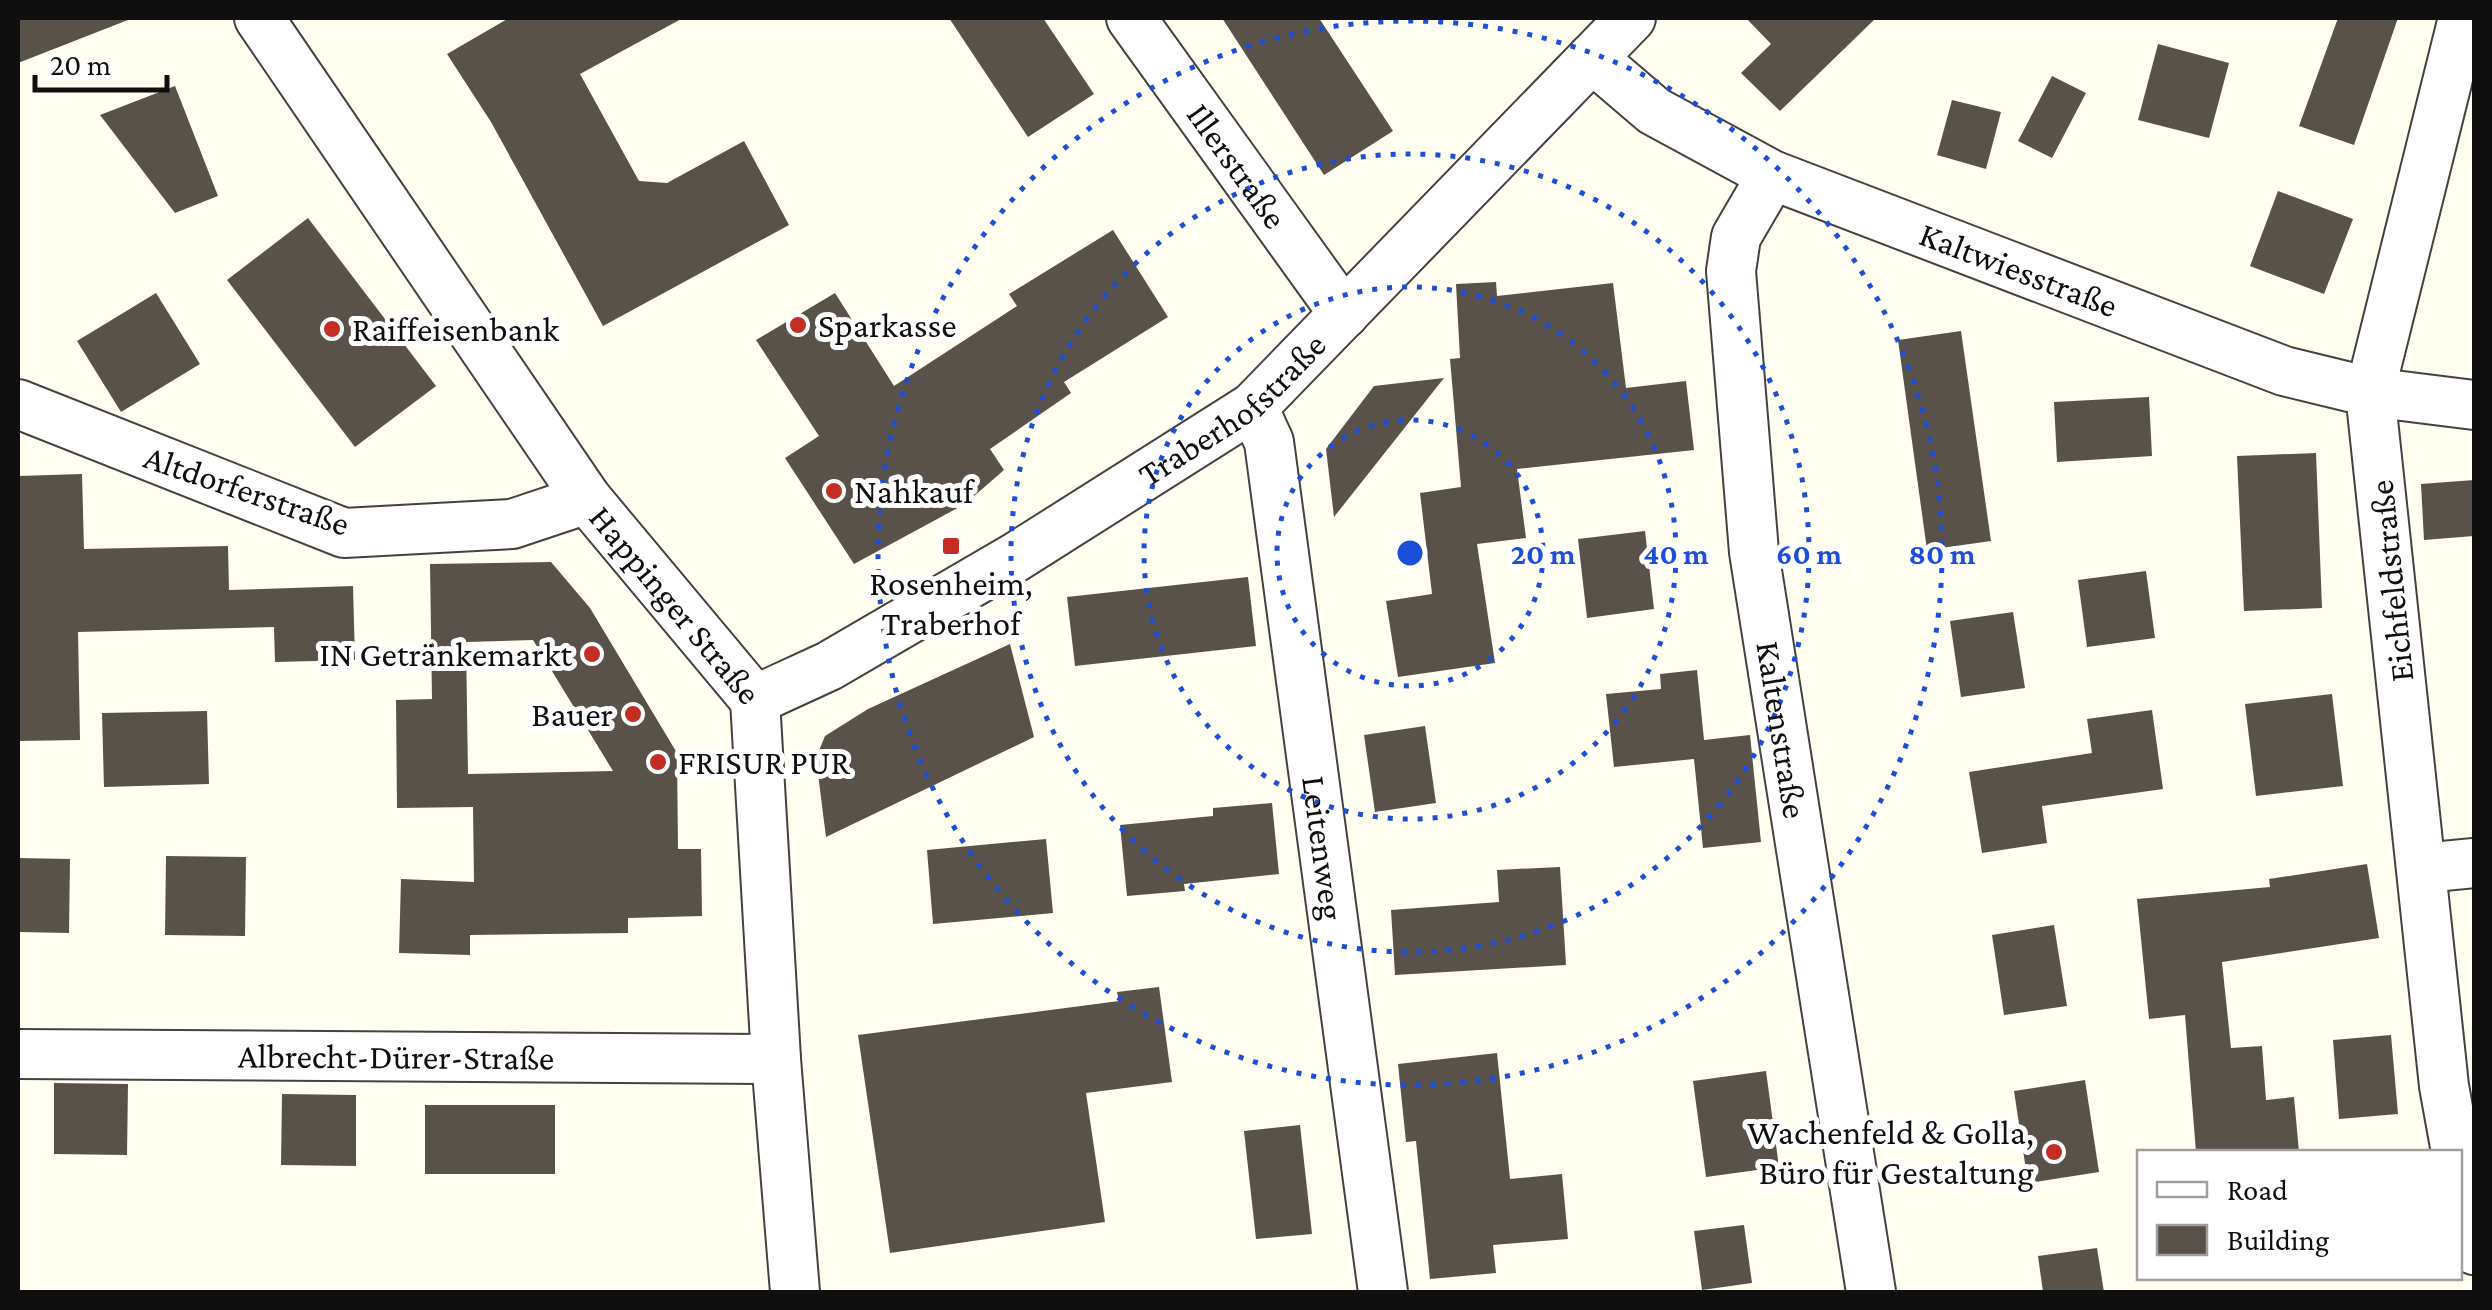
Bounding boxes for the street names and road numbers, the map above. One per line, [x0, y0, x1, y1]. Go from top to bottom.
street label: Illerstraße [1179, 96, 1295, 236]
street label: Kaltwiesstraße [1914, 214, 2123, 325]
street label: Traberhofstraße [1131, 325, 1334, 494]
street label: Altdorferstraße [139, 437, 355, 544]
street label: Eichfeldstraße [2362, 478, 2421, 684]
street label: Happinger Straße [581, 498, 769, 712]
street label: Kaltenstraße [1748, 638, 1815, 821]
street label: Leitenweg [1294, 773, 1352, 923]
street label: Albrecht-Dürer-Straße [238, 1036, 554, 1078]

